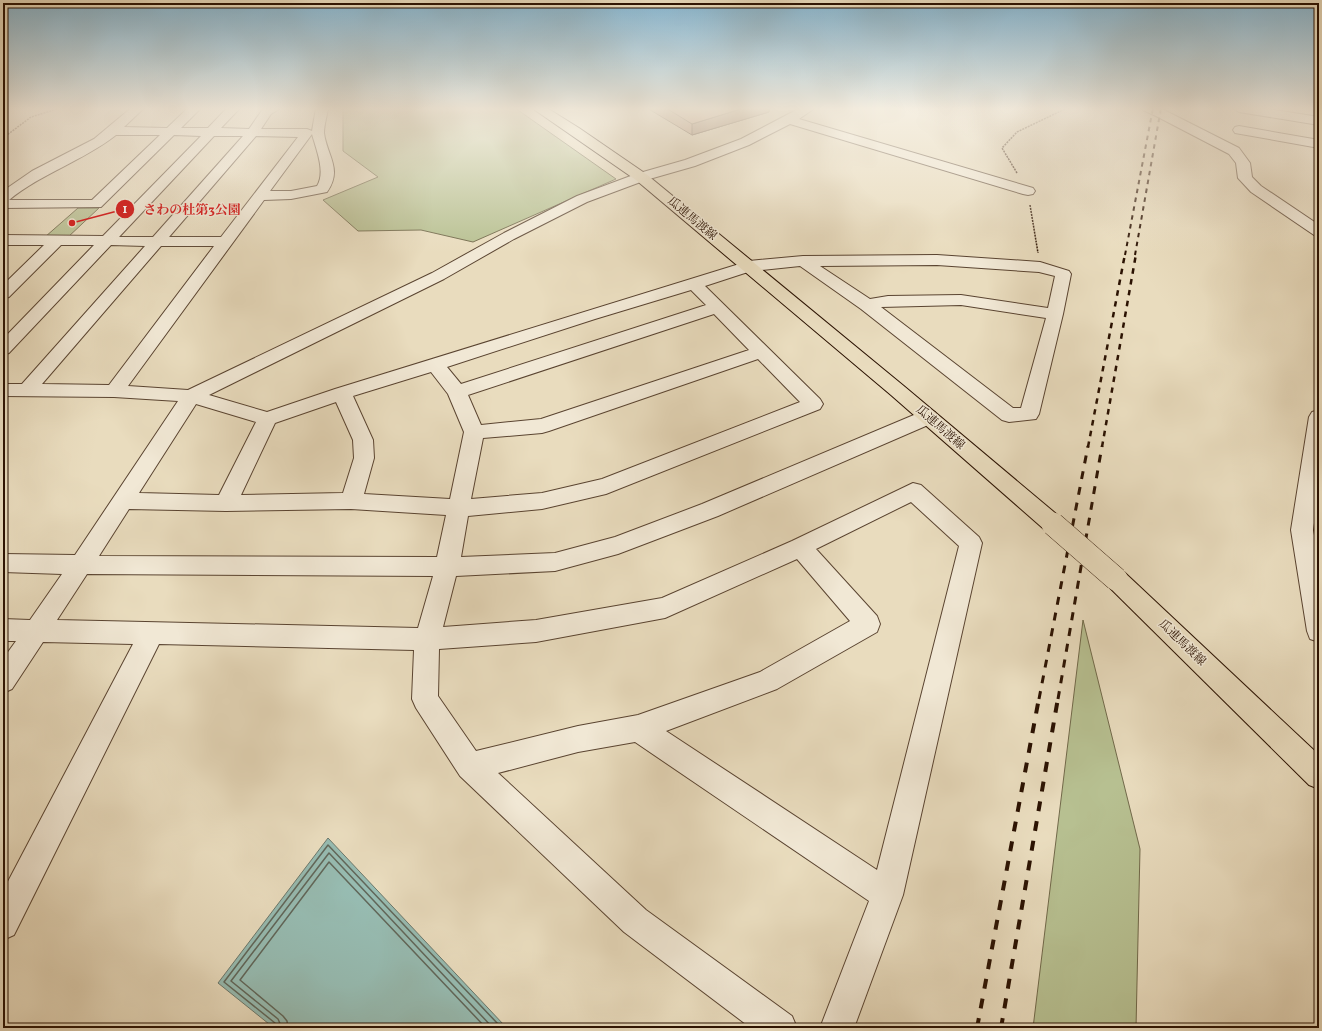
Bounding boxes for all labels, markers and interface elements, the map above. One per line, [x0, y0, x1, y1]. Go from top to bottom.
street label: 瓜連馬渡線 [664, 194, 720, 244]
callout: さわの杜第3公園 [115, 197, 249, 222]
text: 1 [123, 202, 128, 218]
text: さわの杜第3公園 [143, 202, 241, 220]
street label: 瓜連馬渡線 [912, 402, 968, 454]
street label: 瓜連馬渡線 [1155, 616, 1209, 670]

